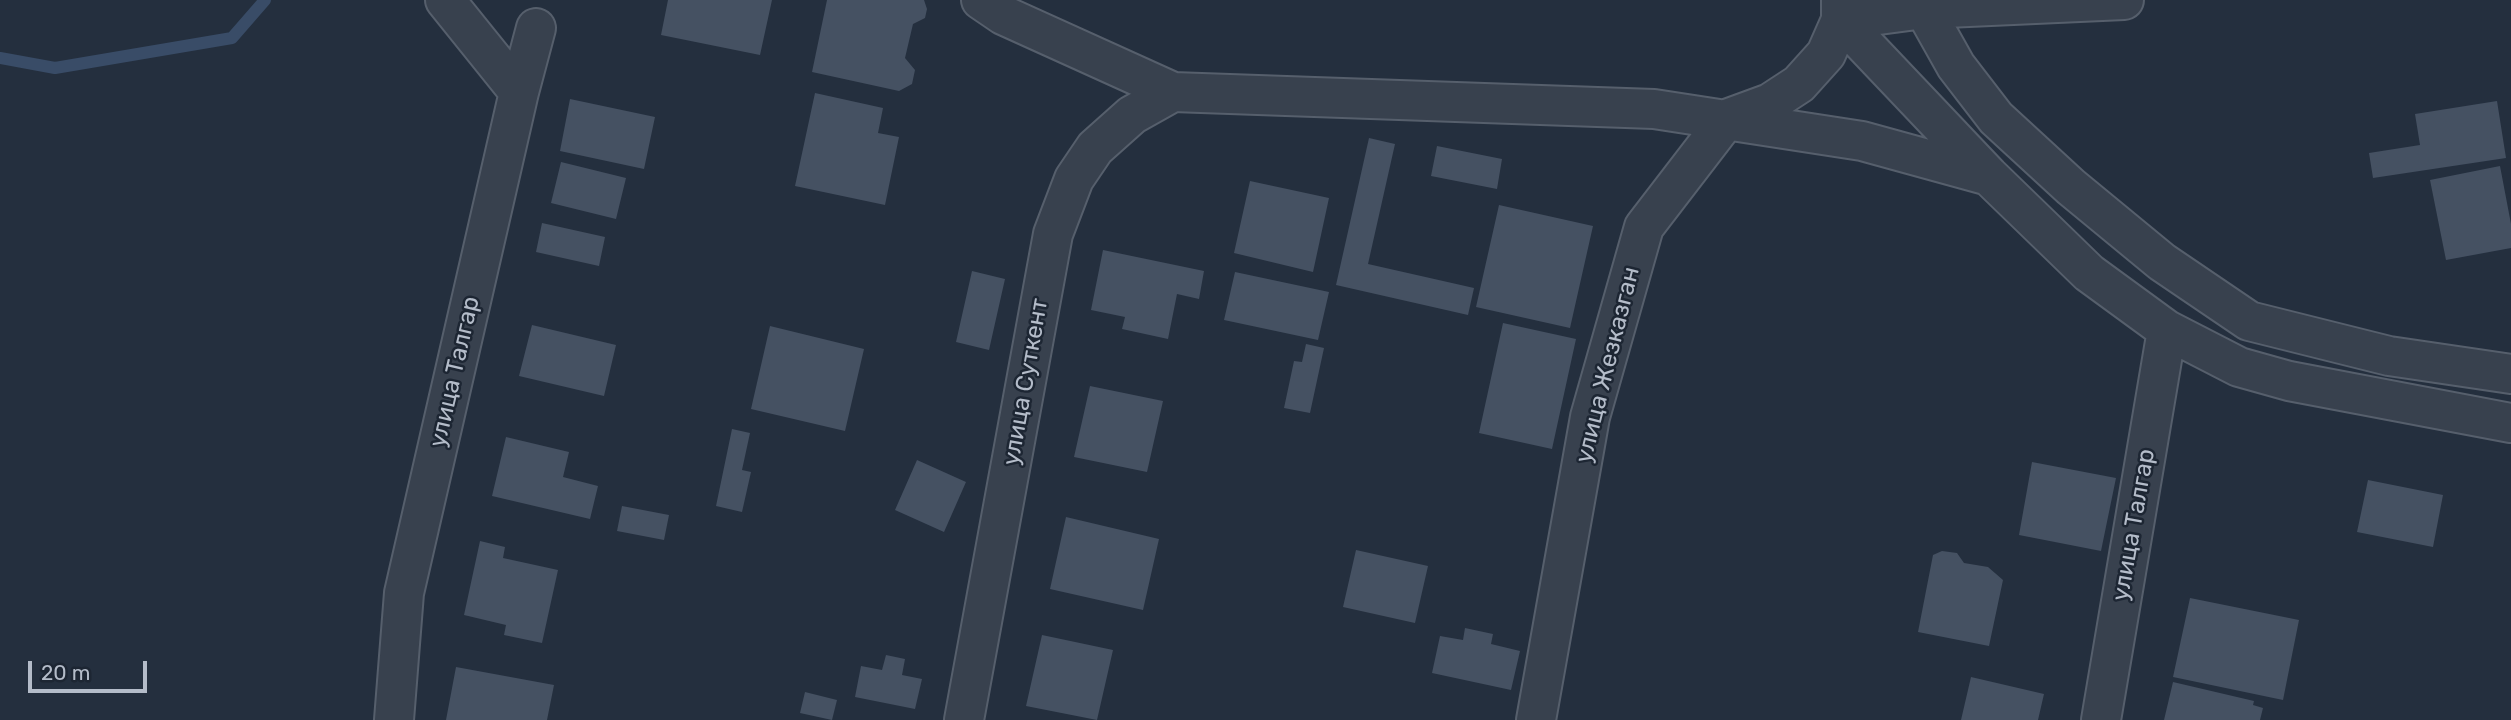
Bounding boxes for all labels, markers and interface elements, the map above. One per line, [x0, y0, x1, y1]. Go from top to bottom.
street label: улица Жезказган [1570, 264, 1646, 466]
street label: улица Талгар [424, 294, 486, 450]
street label: улица Суткент [997, 296, 1055, 468]
street label: улица Талгар [2106, 447, 2162, 603]
scale bar [32, 646, 150, 690]
text: 20 m [41, 660, 90, 685]

